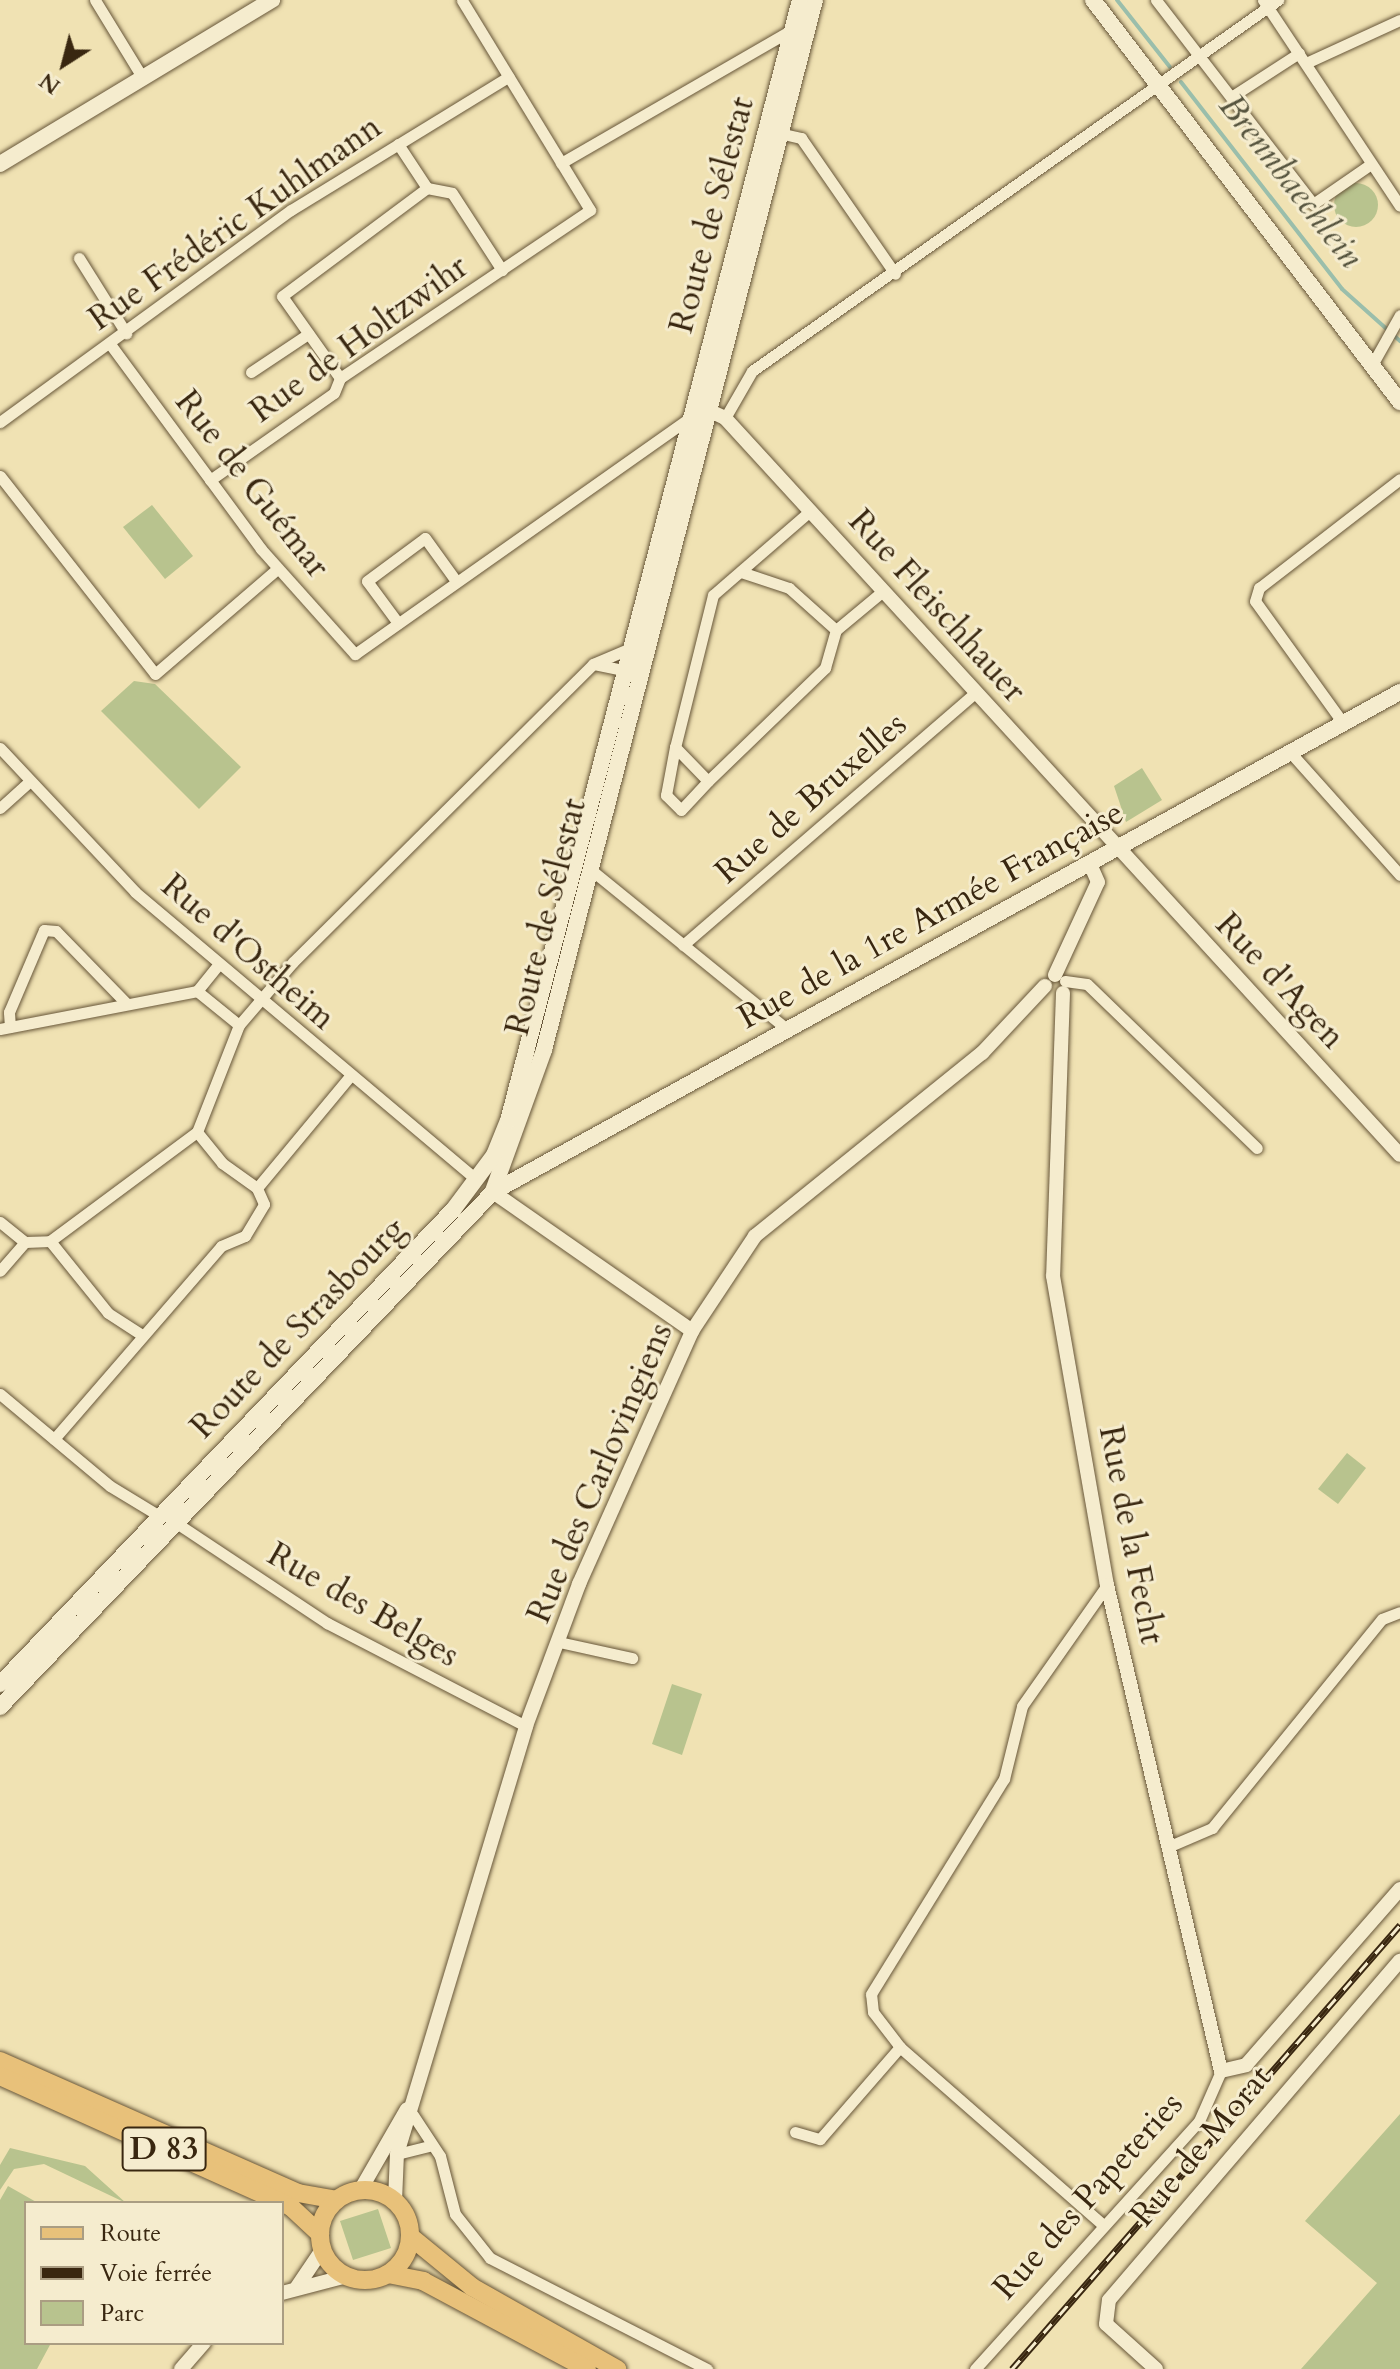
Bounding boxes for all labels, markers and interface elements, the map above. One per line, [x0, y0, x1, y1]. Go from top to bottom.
north arrow [24, 24, 104, 104]
text: N [33, 66, 66, 101]
water label: Brennbaechlein [1210, 85, 1372, 277]
street label: Route de Sélestat [661, 93, 763, 337]
street label: Rue Frédéric Kuhlmann [81, 107, 389, 339]
street label: Rue de Holtzwihr [242, 246, 476, 432]
street label: Rue de Guémar [166, 382, 338, 586]
street label: Rue Fleischhauer [840, 501, 1034, 711]
street label: Rue de Bruxelles [707, 704, 915, 892]
street label: Rue de la 1re Armée Française [731, 792, 1131, 1038]
street label: Route de Sélestat [497, 794, 595, 1040]
street label: Rue d'Ostheim [153, 866, 343, 1038]
street label: Rue d'Agen [1207, 905, 1353, 1057]
street label: Route de Strasbourg [182, 1209, 414, 1447]
street label: Rue des Carlovingiens [518, 1317, 682, 1629]
street label: Rue de la Fecht [1090, 1422, 1172, 1648]
street label: Rue des Belges [260, 1534, 466, 1676]
street label: Rue de Morat [1122, 2057, 1280, 2235]
street label: Rue des Papeteries [984, 2084, 1192, 2308]
road number: D 83 [120, 2121, 208, 2177]
legend [24, 2201, 284, 2345]
text: Route [100, 2217, 161, 2250]
text: Voie ferrée [100, 2257, 212, 2290]
text: Parc [100, 2297, 144, 2330]

